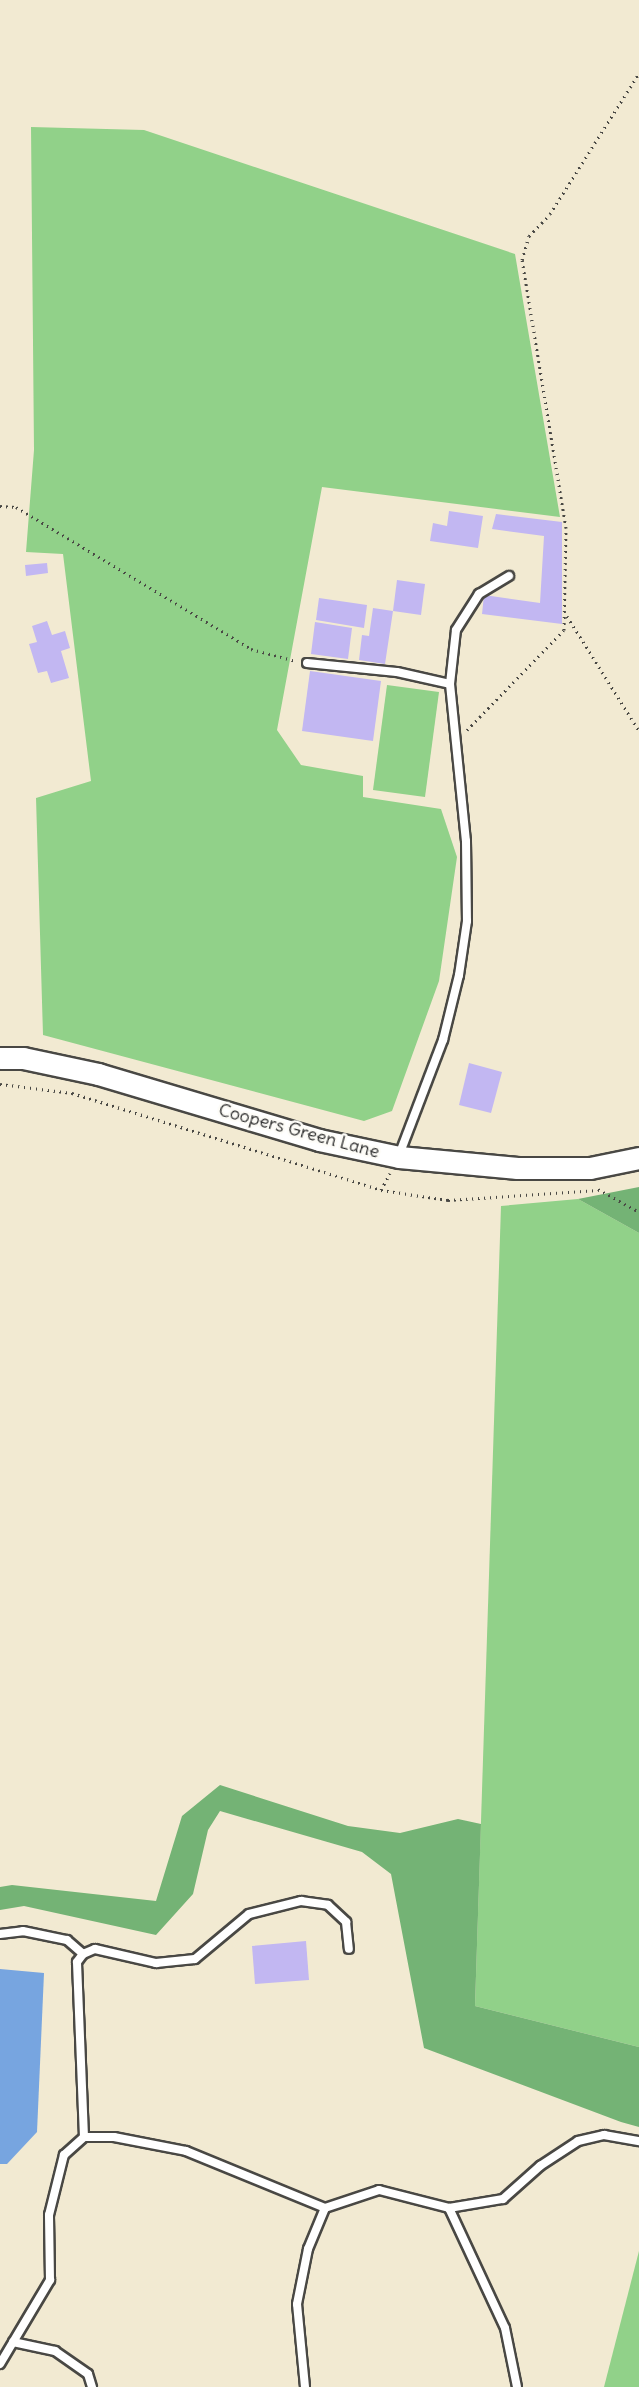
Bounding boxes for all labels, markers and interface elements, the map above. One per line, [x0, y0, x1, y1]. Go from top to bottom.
street label: Coopers Green Lane [216, 1099, 382, 1163]

